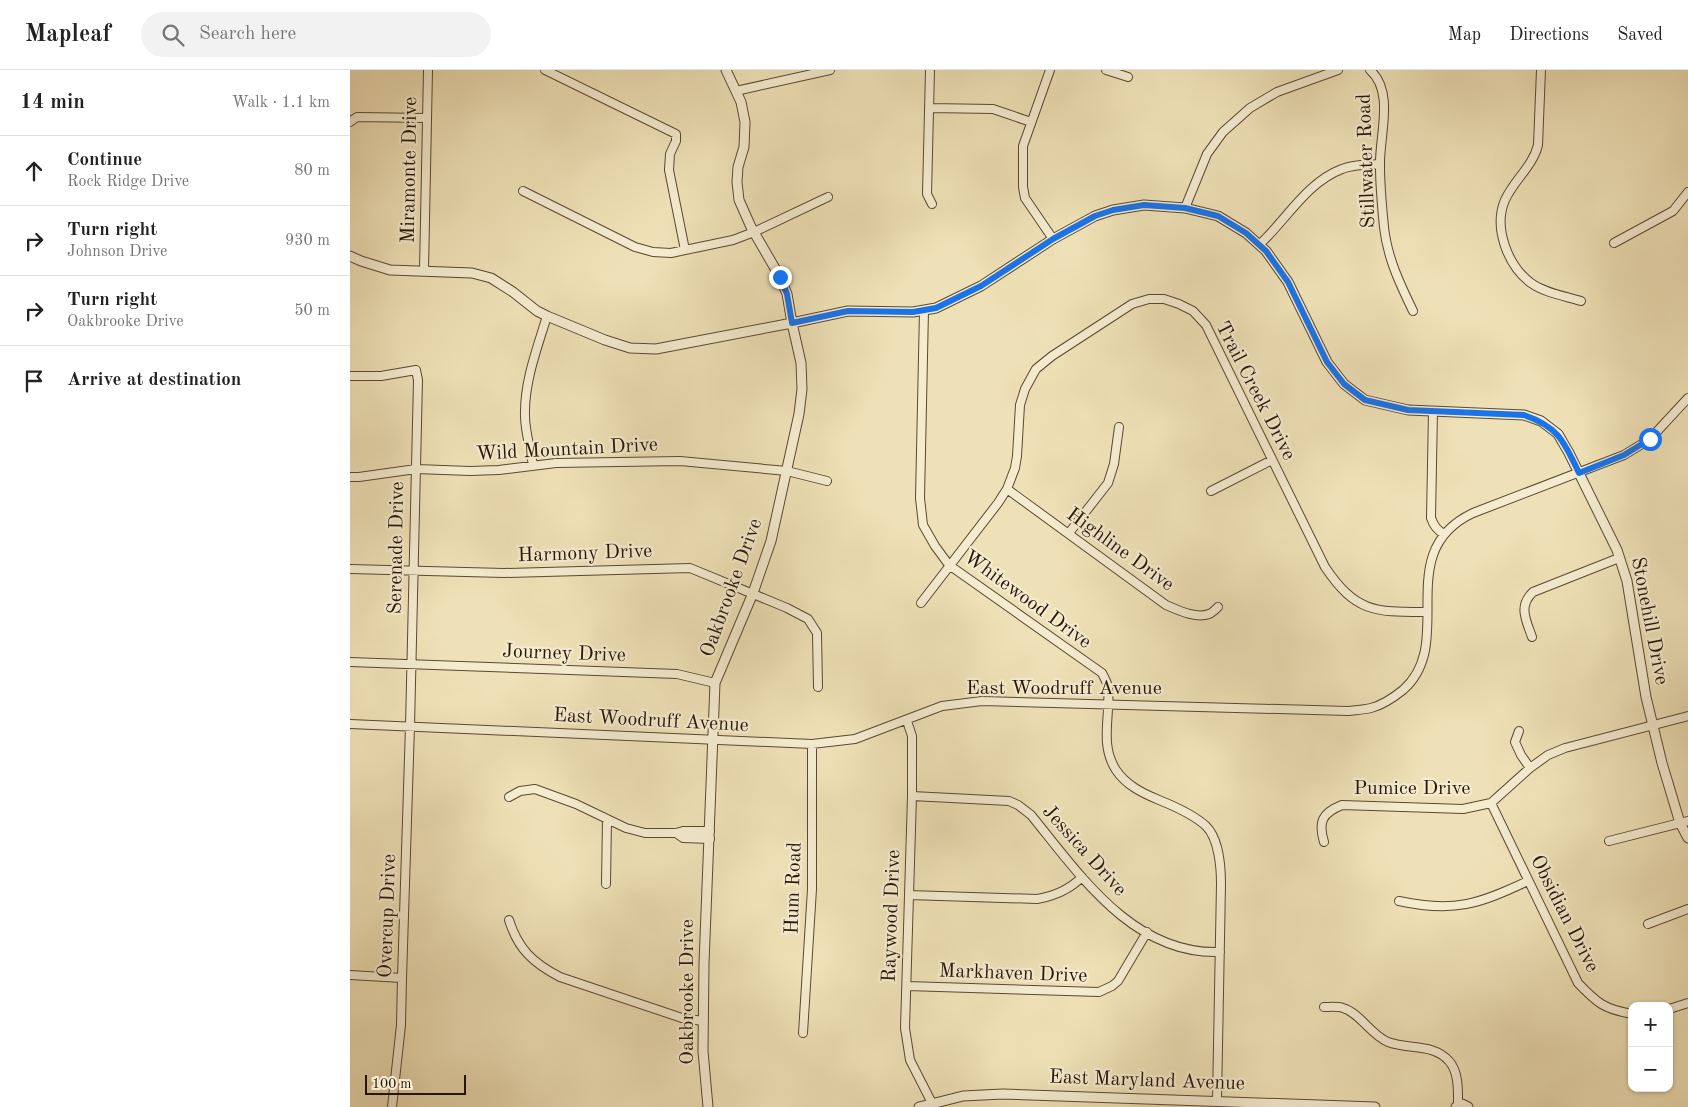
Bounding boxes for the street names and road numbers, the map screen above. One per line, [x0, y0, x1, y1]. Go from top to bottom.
street label: Stillwater Road [1355, 93, 1379, 229]
street label: Miramonte Drive [399, 96, 421, 244]
street label: Trail Creek Drive [1211, 318, 1299, 464]
street label: Wild Mountain Drive [475, 435, 659, 465]
street label: Serenade Drive [386, 481, 408, 615]
street label: Highline Drive [1063, 505, 1177, 595]
street label: Oakbrooke Drive [698, 516, 766, 660]
street label: Harmony Drive [517, 542, 653, 566]
street label: Whitewood Drive [960, 547, 1094, 653]
street label: Stonehill Drive [1627, 555, 1671, 687]
street label: Journey Drive [502, 642, 626, 666]
street label: East Woodruff Avenue [966, 679, 1162, 699]
street label: East Woodruff Avenue [553, 706, 749, 736]
street label: Pumice Drive [1353, 779, 1471, 799]
street label: Jessica Drive [1038, 802, 1130, 900]
street label: Hum Road [782, 841, 806, 935]
street label: Raywood Drive [880, 849, 904, 983]
street label: Obsidian Drive [1526, 852, 1602, 976]
street label: Overcup Drive [376, 853, 400, 979]
street label: Oakbrooke Drive [678, 919, 698, 1065]
street label: Markhaven Drive [938, 961, 1088, 987]
street label: East Maryland Avenue [1049, 1068, 1245, 1094]

